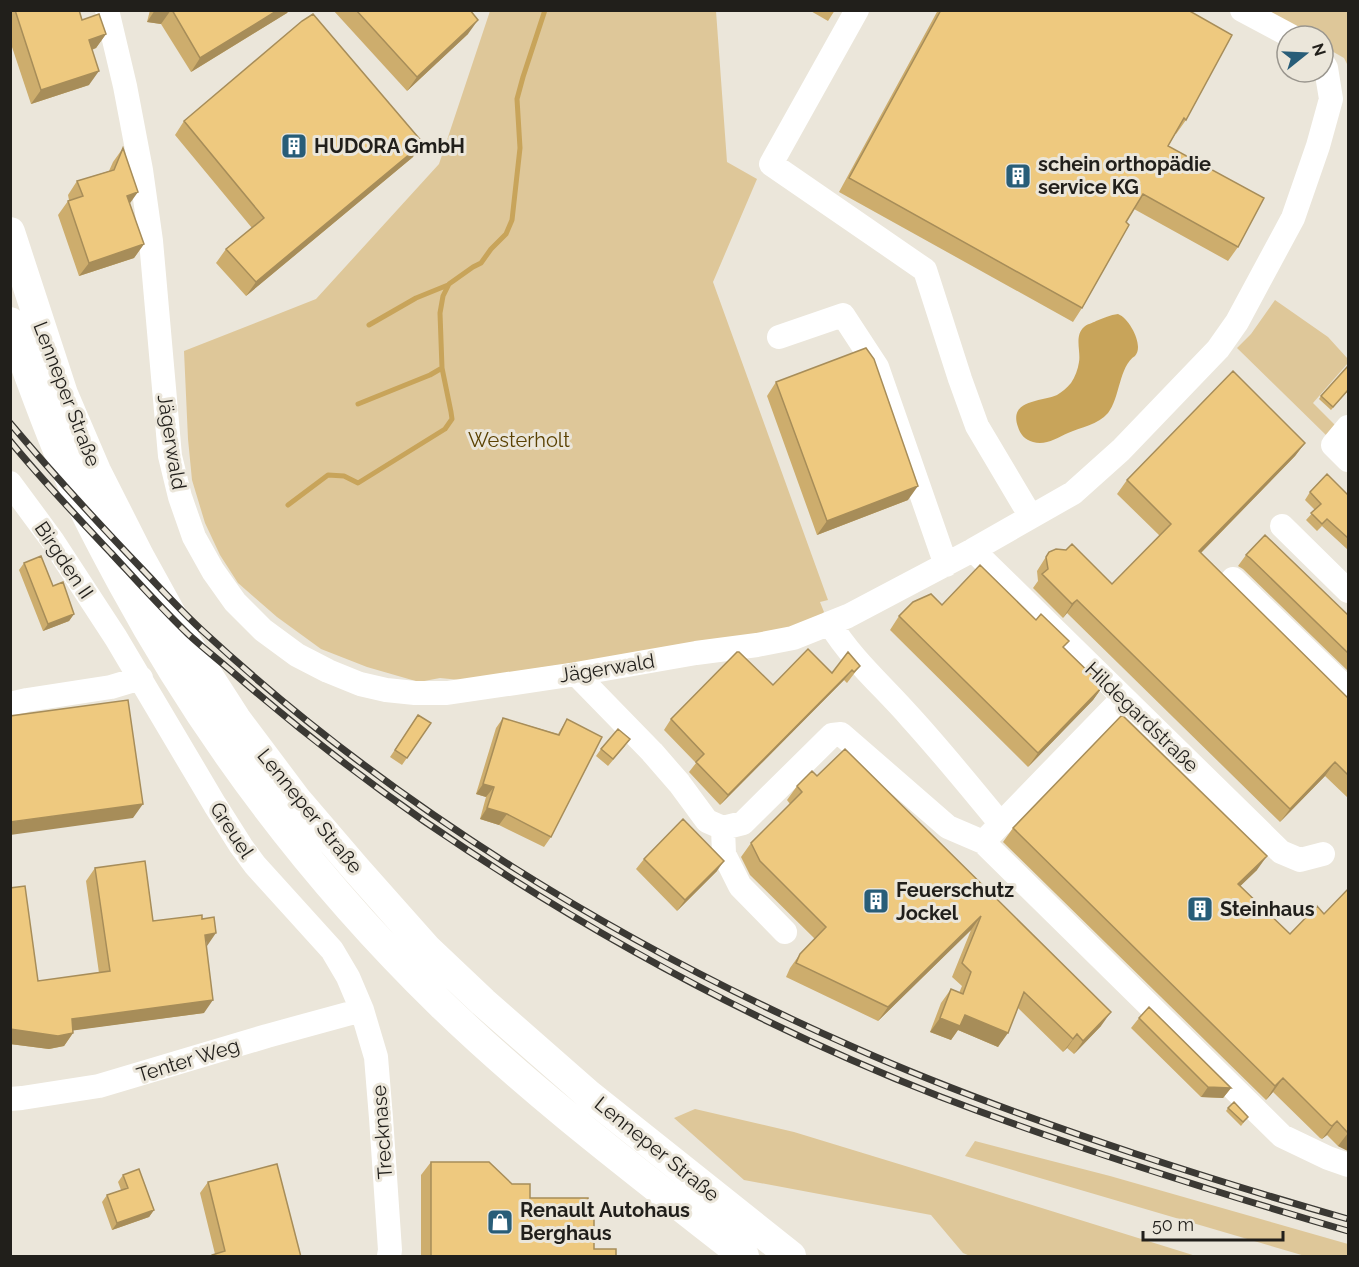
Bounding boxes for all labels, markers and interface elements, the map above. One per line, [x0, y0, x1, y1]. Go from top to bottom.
north arrow [1275, 24, 1335, 84]
text: N [1308, 41, 1330, 58]
building icon: HUDORA GmbH [279, 131, 309, 161]
place label: HUDORA GmbH [314, 134, 465, 158]
place label: schein orthopädie service KG [1038, 152, 1211, 199]
building icon: schein orthopädie service KG [1003, 161, 1033, 191]
street label: Lenneper Straße [28, 318, 106, 470]
street label: Jägerwald [153, 393, 191, 491]
park label: Westerholt [468, 428, 570, 452]
street label: Birgden II [30, 517, 98, 603]
street label: Jägerwald [558, 649, 656, 687]
street label: Hildegardstraße [1080, 657, 1204, 777]
street label: Lenneper Straße [252, 744, 368, 878]
street label: Greuel [205, 798, 259, 863]
place label: Feuerschutz Jockel [896, 878, 1014, 925]
building icon: Feuerschutz Jockel [861, 886, 891, 916]
building icon: Steinhaus [1185, 894, 1215, 924]
place label: Steinhaus [1220, 897, 1315, 921]
street label: Tenter Weg [134, 1033, 242, 1087]
street label: Trecknase [367, 1084, 397, 1180]
street label: Lenneper Straße [590, 1091, 724, 1207]
place label: Renault Autohaus Berghaus [520, 1198, 690, 1245]
scale bar [1143, 1204, 1282, 1242]
shop icon: Renault Autohaus Berghaus [485, 1207, 515, 1237]
text: 50 m [1152, 1214, 1194, 1235]

